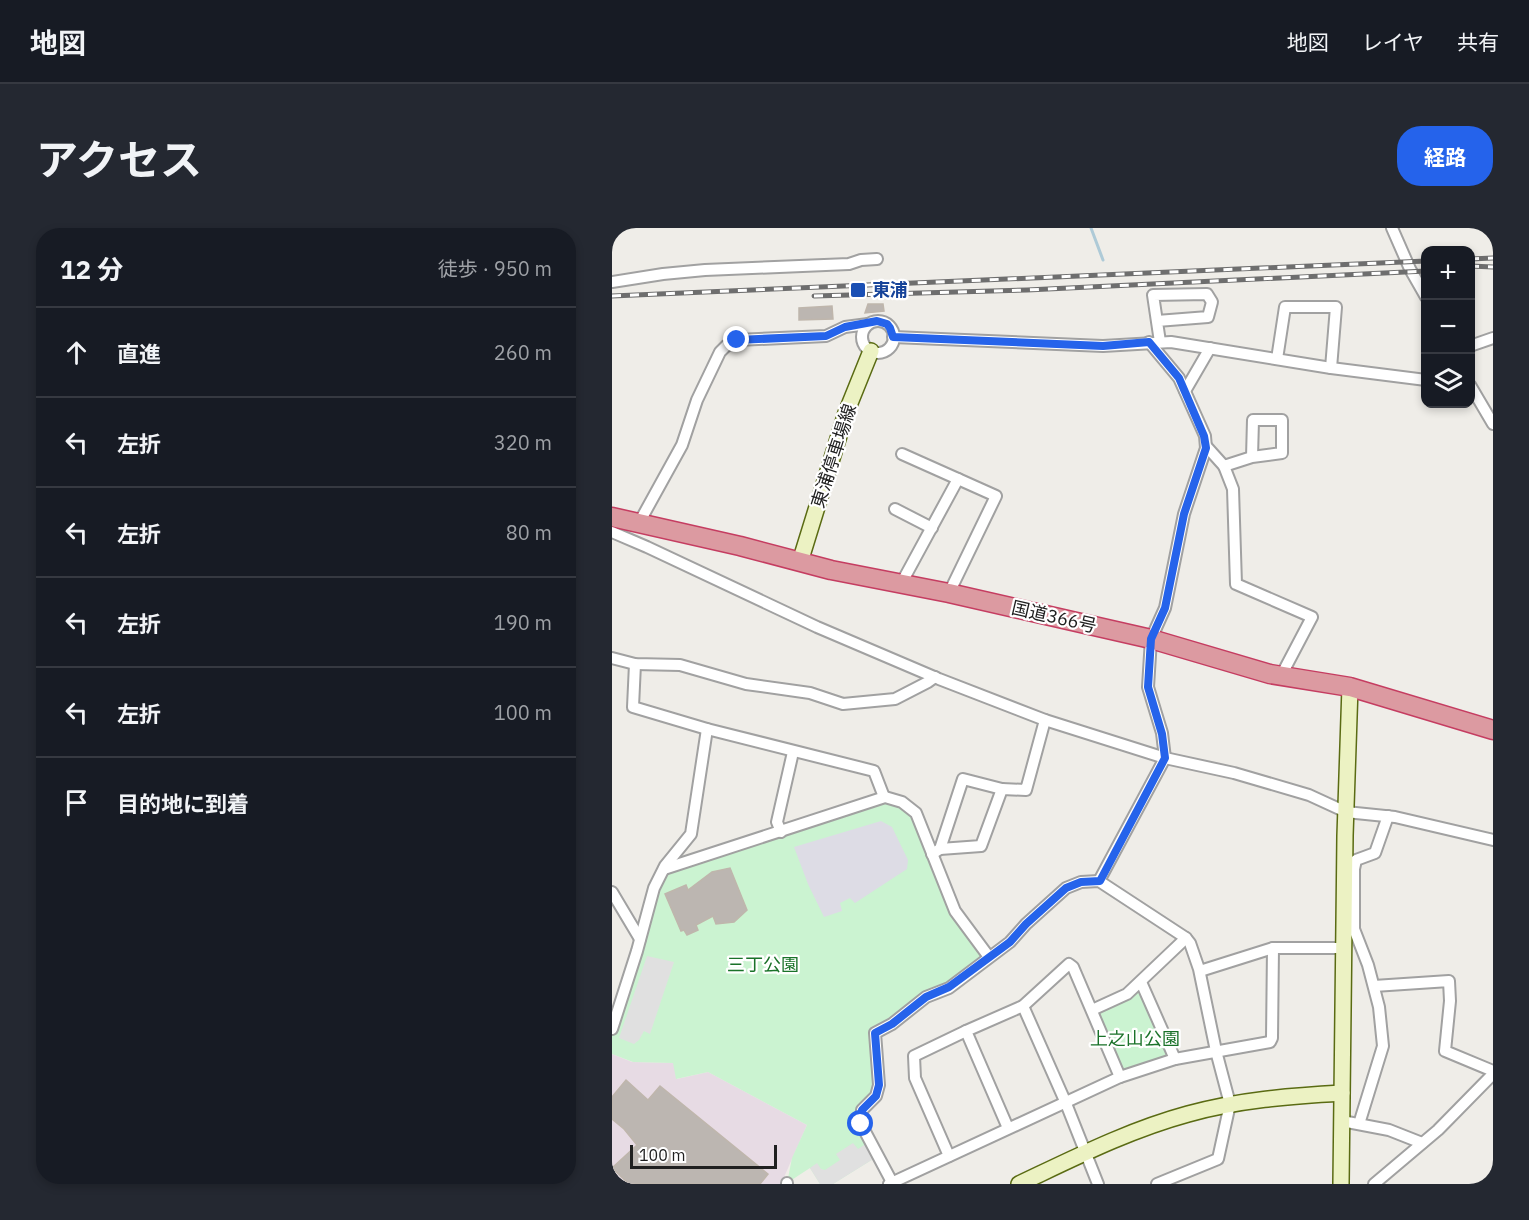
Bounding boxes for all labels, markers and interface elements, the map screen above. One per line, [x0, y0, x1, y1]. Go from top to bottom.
text: 地図 [30, 24, 86, 61]
text: 地図 [1287, 28, 1329, 56]
text: レイヤ [1362, 28, 1424, 56]
text: 共有 [1457, 28, 1499, 56]
button: 経路 [1397, 126, 1493, 186]
text: アクセス [36, 132, 202, 187]
map controls [1421, 246, 1475, 408]
button: + [1421, 246, 1475, 300]
text: 12 分 [60, 252, 123, 286]
text: 徒歩 · 950 m [438, 255, 552, 282]
place label: 東浦 [872, 278, 908, 301]
marker: 東浦 [849, 281, 867, 299]
button: − [1421, 300, 1475, 354]
route end [723, 326, 749, 352]
icon: ahead [60, 336, 93, 369]
text: 直進 [117, 339, 161, 368]
text: 260 m [494, 339, 552, 366]
button: layers [1421, 354, 1475, 408]
street label: 東浦停車場線 [806, 401, 861, 511]
icon: left [60, 426, 93, 459]
text: 左折 [117, 429, 161, 458]
text: 320 m [494, 429, 552, 456]
icon: left [60, 516, 93, 549]
text: 左折 [117, 519, 161, 548]
text: 80 m [506, 519, 552, 546]
street label: 国道366号 [1009, 596, 1099, 637]
icon: left [60, 606, 93, 639]
text: 左折 [117, 609, 161, 638]
text: 190 m [494, 609, 552, 636]
icon: left [60, 696, 93, 729]
text: 左折 [117, 699, 161, 728]
text: 100 m [494, 699, 552, 726]
icon: arrive [60, 786, 93, 819]
text: 目的地に到着 [117, 789, 249, 818]
park label: 三丁公園 [727, 953, 799, 976]
park label: 上之山公園 [1090, 1027, 1180, 1050]
route start [847, 1110, 873, 1136]
scale bar [630, 1142, 777, 1170]
text: 100 m [639, 1145, 686, 1165]

